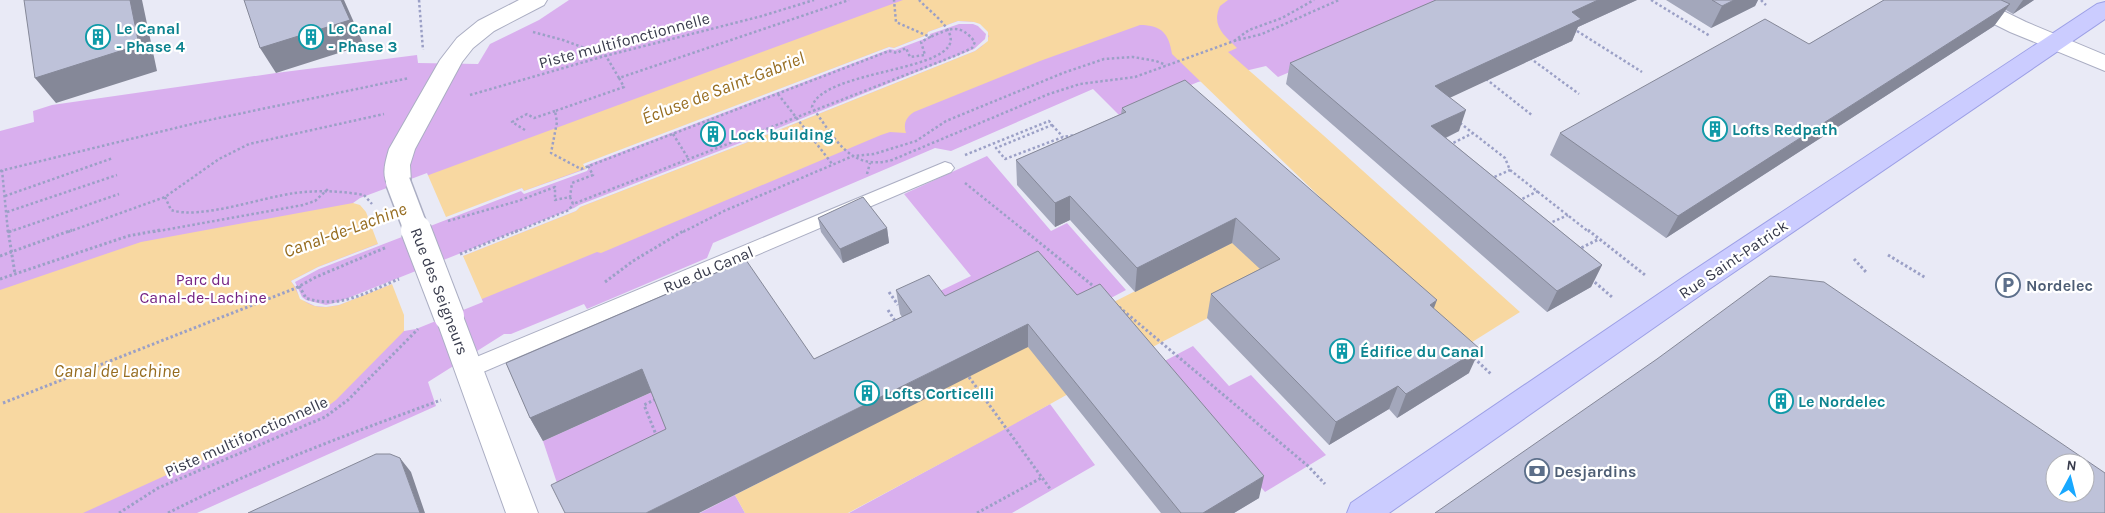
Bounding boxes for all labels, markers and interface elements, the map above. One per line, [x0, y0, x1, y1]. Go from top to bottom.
street label: Piste multifonctionnelle [536, 8, 712, 72]
place label: Le Canal - Phase 4 [116, 19, 186, 56]
place label: Le Canal - Phase 3 [328, 19, 398, 56]
building icon: Le Canal - Phase 4 [85, 24, 111, 50]
building icon: Le Canal - Phase 3 [298, 24, 324, 50]
water label: Écluse de Saint-Gabriel [639, 47, 808, 129]
building icon: Lofts Redpath [1702, 116, 1728, 142]
place label: Lofts Redpath [1732, 120, 1838, 139]
building icon: Lock building [700, 121, 726, 147]
place label: Lock building [730, 125, 833, 144]
water label: Canal-de-Lachine [280, 198, 410, 262]
street label: Rue Saint-Patrick [1675, 216, 1791, 303]
street label: Rue des Seigneurs [406, 225, 473, 358]
street label: Rue du Canal [660, 242, 756, 297]
park label: Parc du Canal-de-Lachine [139, 270, 267, 307]
parking icon: Nordelec [1995, 272, 2021, 298]
place label: Nordelec [2026, 276, 2093, 295]
building icon: Édifice du Canal [1329, 338, 1355, 364]
place label: Édifice du Canal [1360, 342, 1484, 361]
water label: Canal de Lachine [54, 360, 180, 382]
building icon: Lofts Corticelli [854, 380, 880, 406]
place label: Lofts Corticelli [884, 384, 995, 403]
building icon: Le Nordelec [1768, 388, 1794, 414]
street label: Piste multifonctionnelle [162, 392, 331, 481]
place label: Le Nordelec [1798, 392, 1885, 411]
north arrow [2045, 453, 2095, 503]
text: N [2066, 457, 2078, 475]
bank icon: Desjardins [1524, 458, 1550, 484]
place label: Desjardins [1554, 462, 1636, 481]

